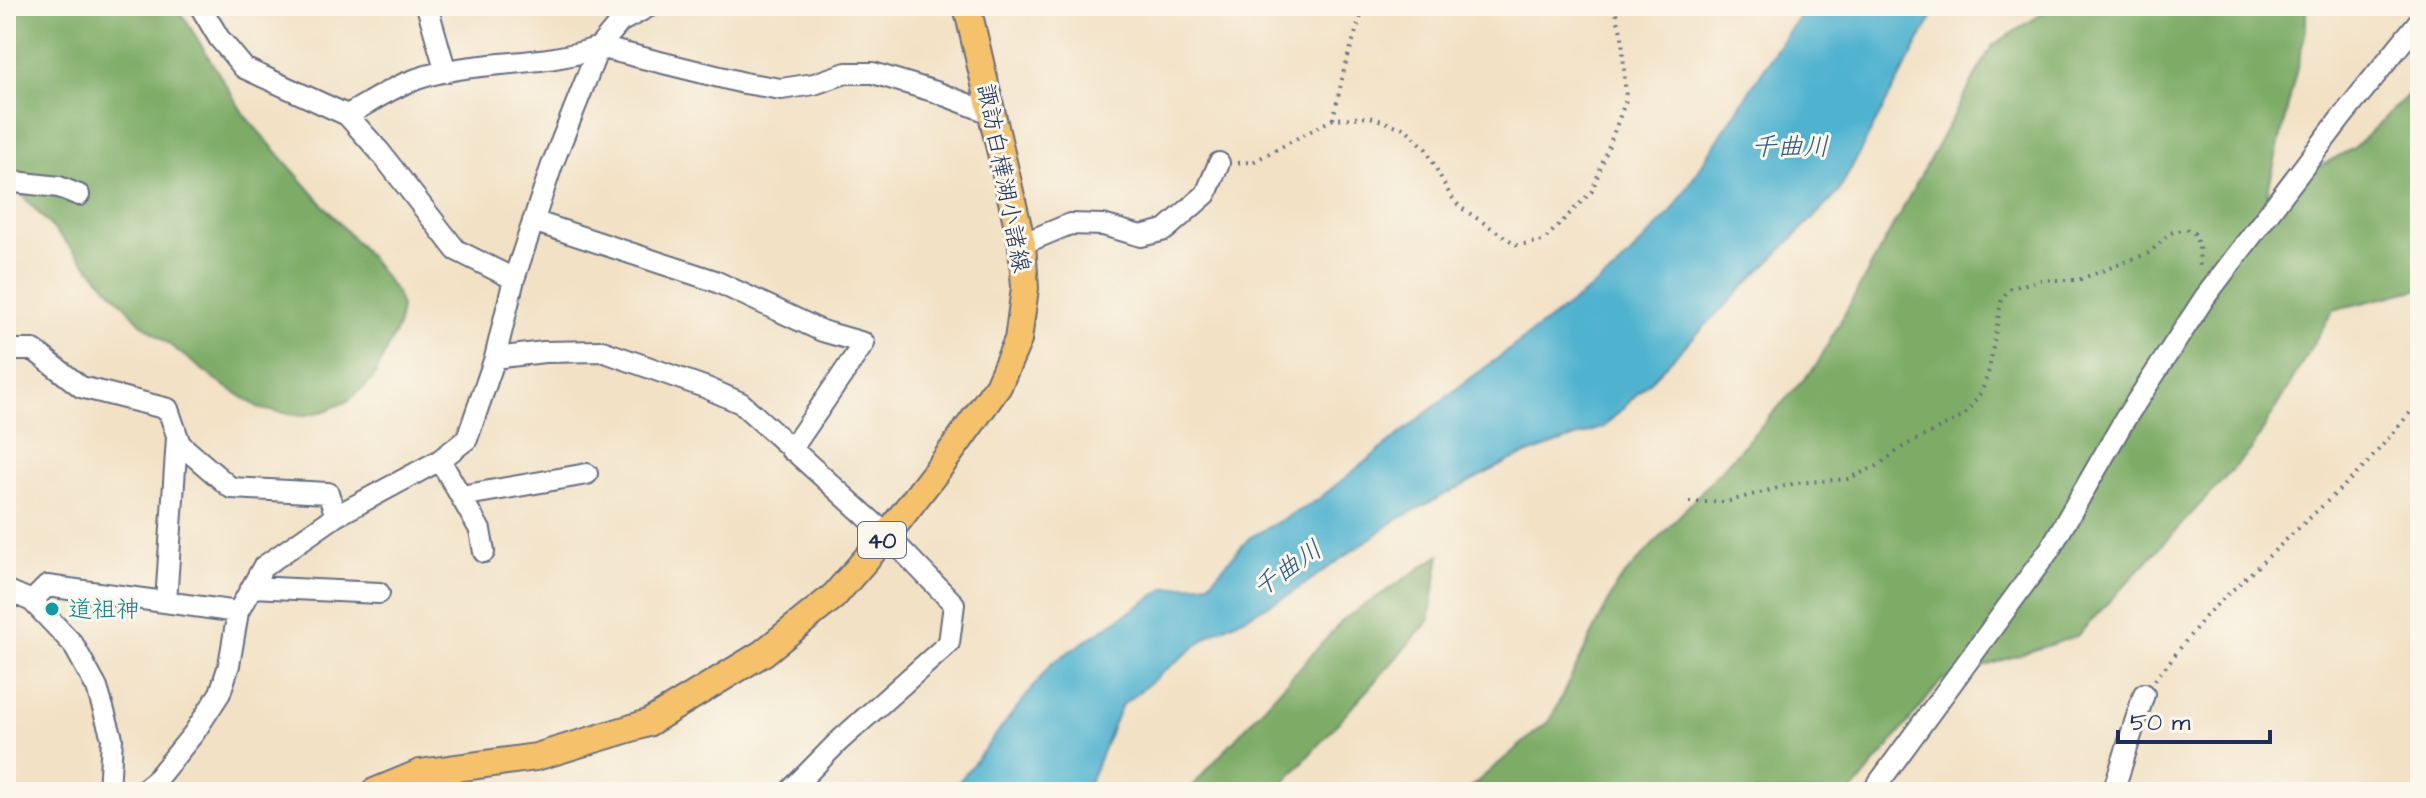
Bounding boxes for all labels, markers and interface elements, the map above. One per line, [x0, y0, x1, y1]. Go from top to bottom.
street label: 諏訪白樺湖小諸線 [968, 81, 1038, 276]
water label: 千曲川 [1751, 129, 1829, 165]
road number: 40 [858, 522, 906, 558]
water label: 千曲川 [1245, 532, 1330, 606]
place label: 道祖神 [68, 593, 140, 627]
marker: 道祖神 [43, 600, 61, 618]
scale bar [2118, 694, 2270, 744]
text: 50 m [2130, 706, 2191, 740]

